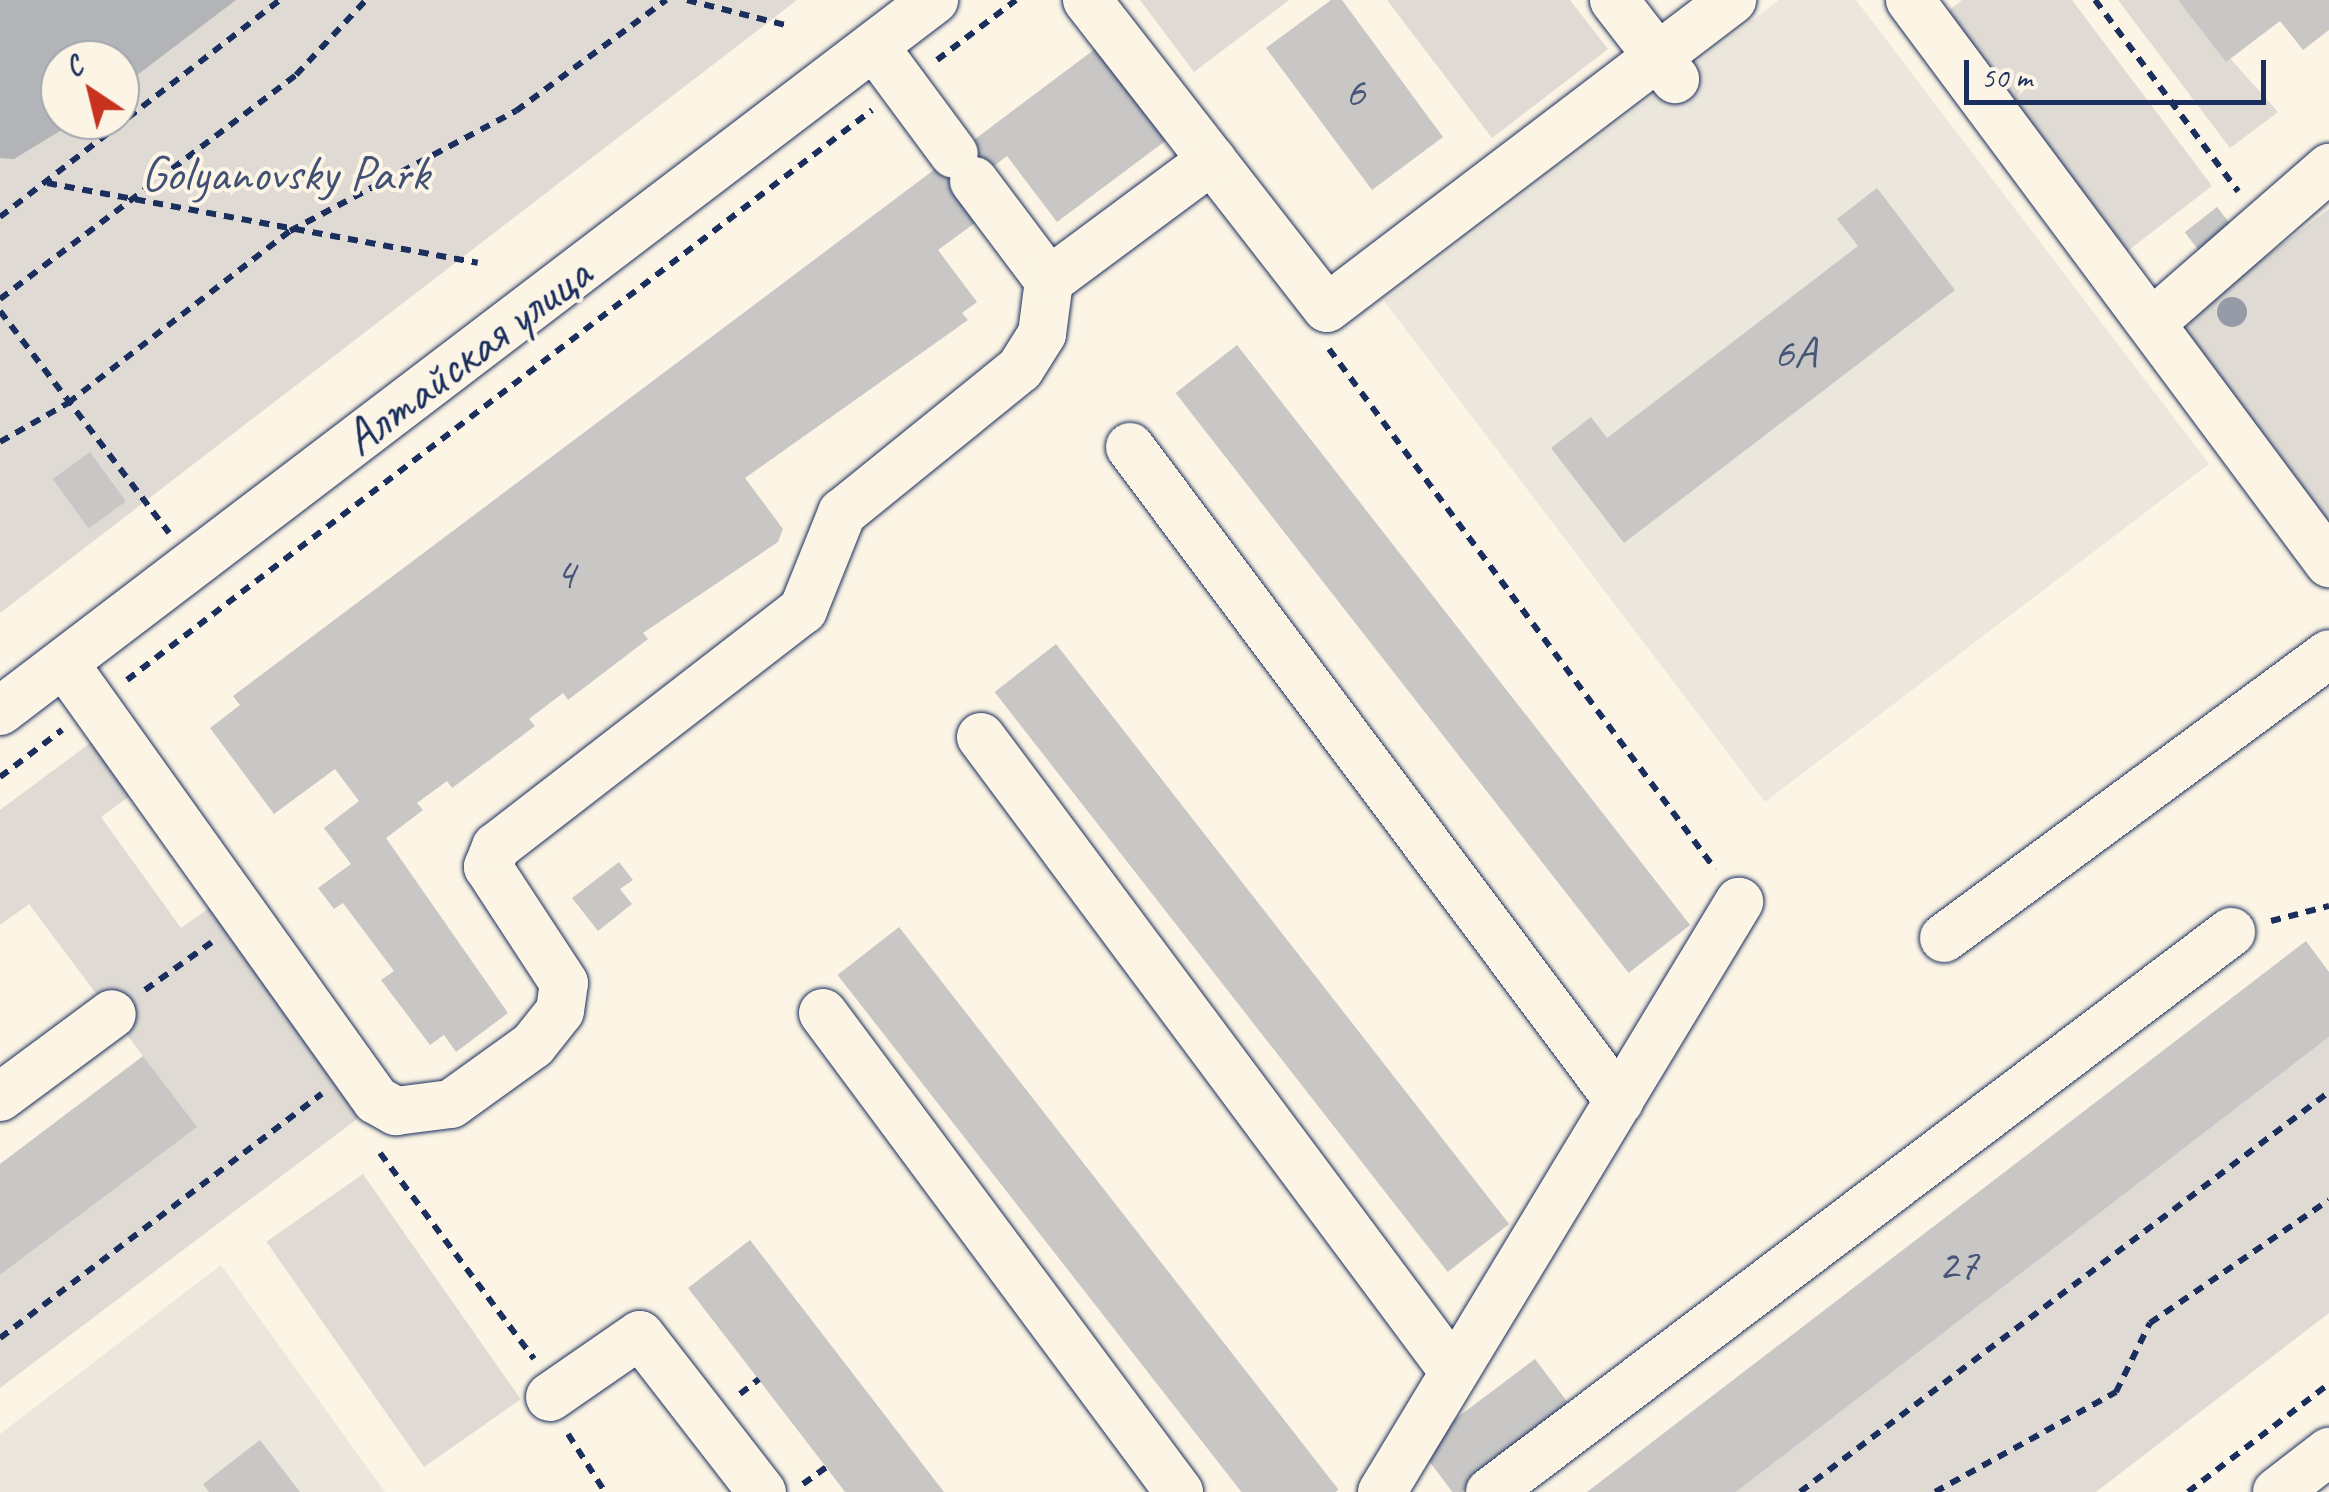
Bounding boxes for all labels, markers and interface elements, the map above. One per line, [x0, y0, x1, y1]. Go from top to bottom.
north arrow [40, 40, 140, 140]
scale bar [1969, 40, 2272, 102]
text: С [58, 48, 89, 85]
text: 50 m [1981, 58, 2032, 96]
house number: 6 [1345, 65, 1365, 119]
park label: Golyanovsky Park [141, 144, 429, 204]
street label: Алтайская улица [330, 242, 604, 470]
house number: 6А [1774, 326, 1816, 380]
house number: 4 [555, 547, 575, 601]
house number: 27 [1938, 1238, 1978, 1292]

